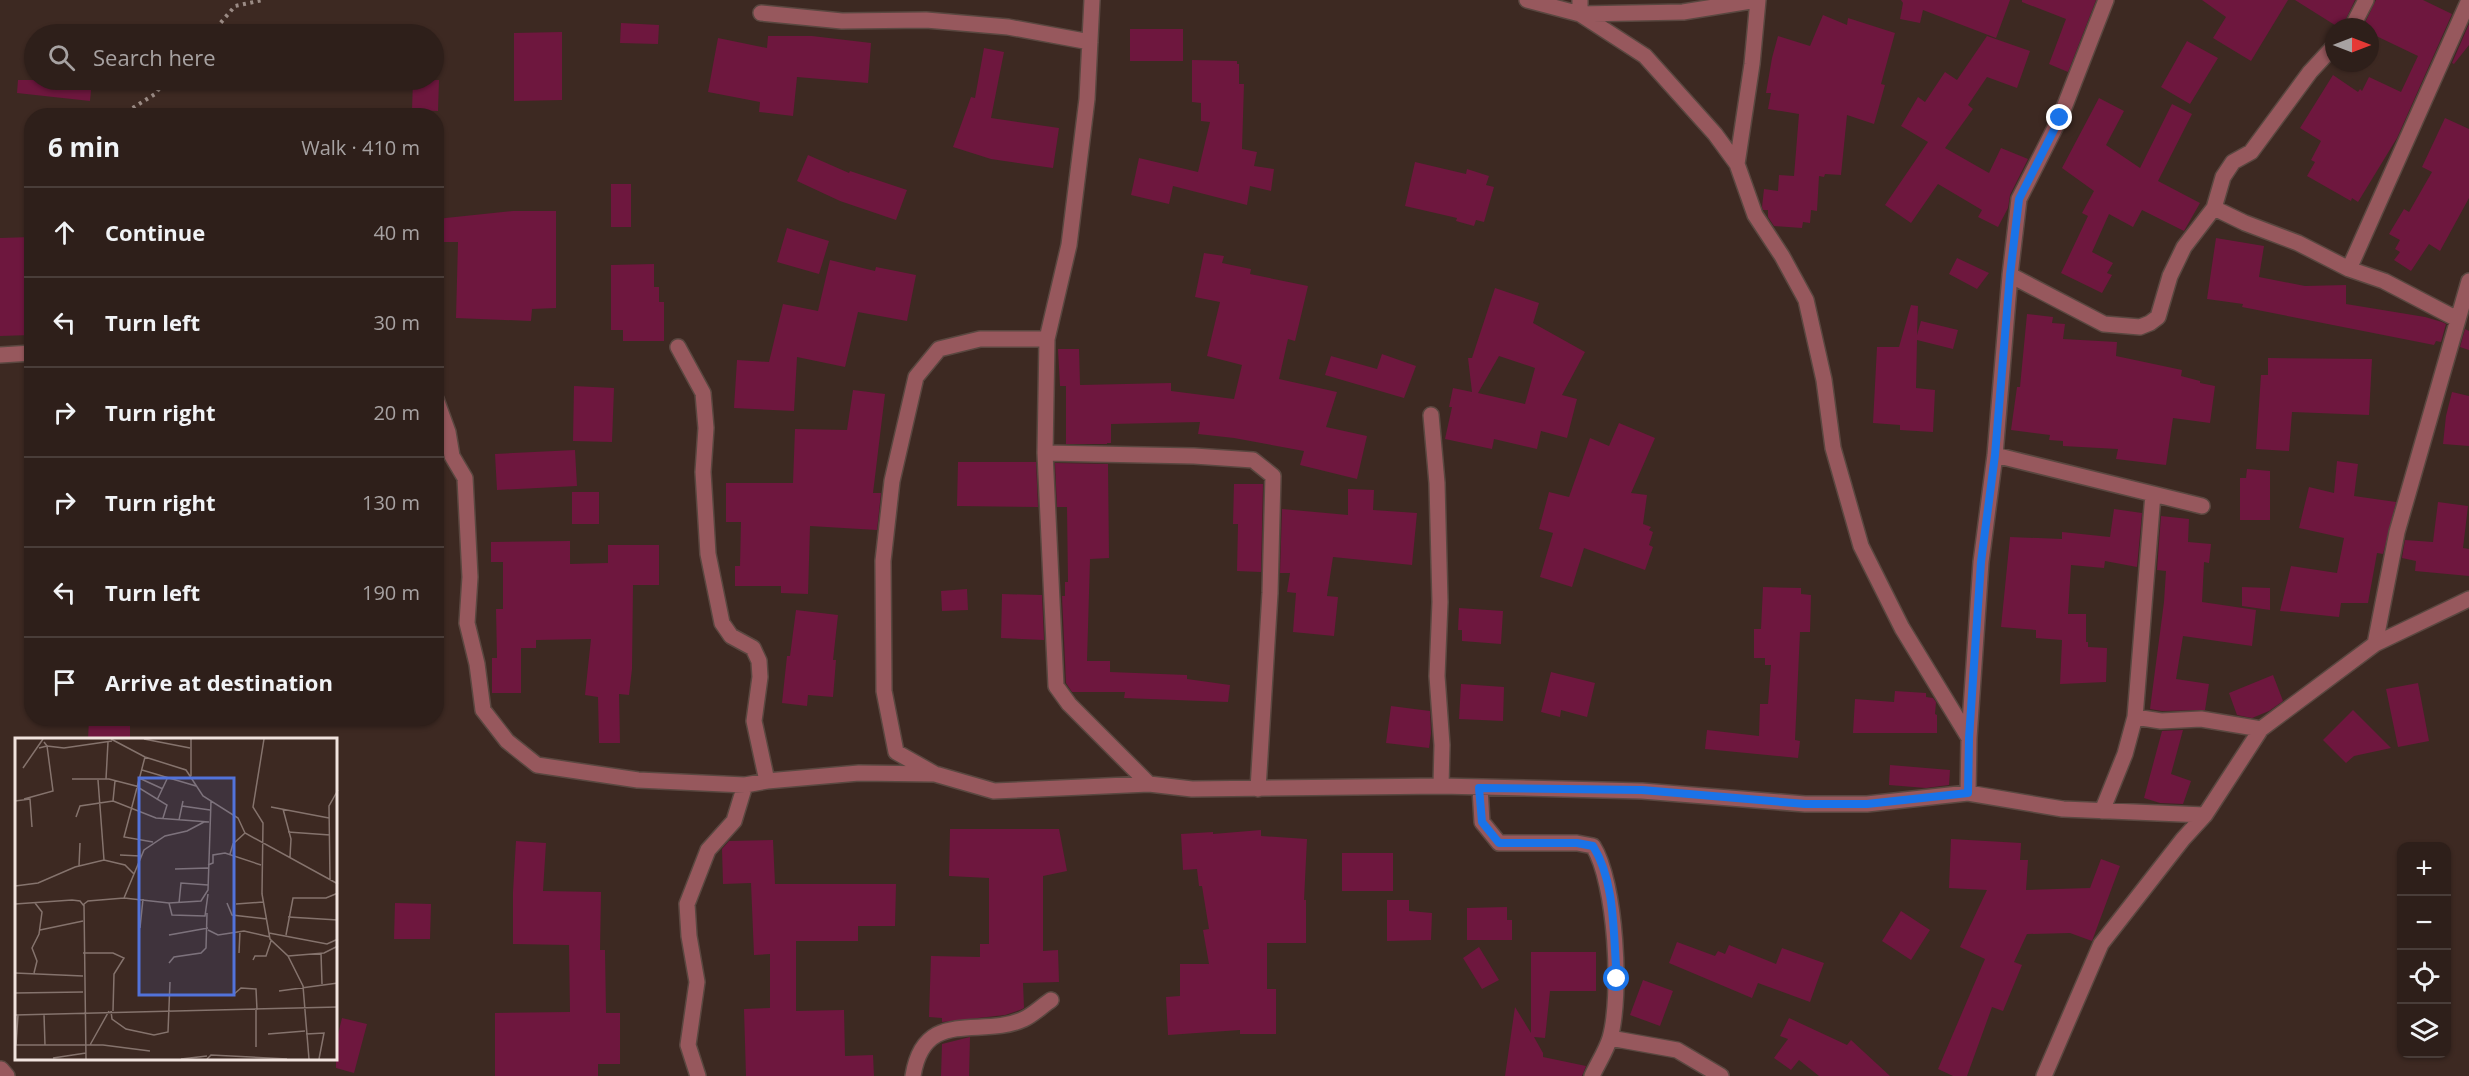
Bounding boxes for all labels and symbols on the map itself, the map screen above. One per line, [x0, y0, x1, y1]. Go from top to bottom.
north arrow [2325, 18, 2379, 72]
route end [2046, 104, 2072, 130]
inset map [15, 738, 338, 1061]
route start [1603, 965, 1629, 991]

